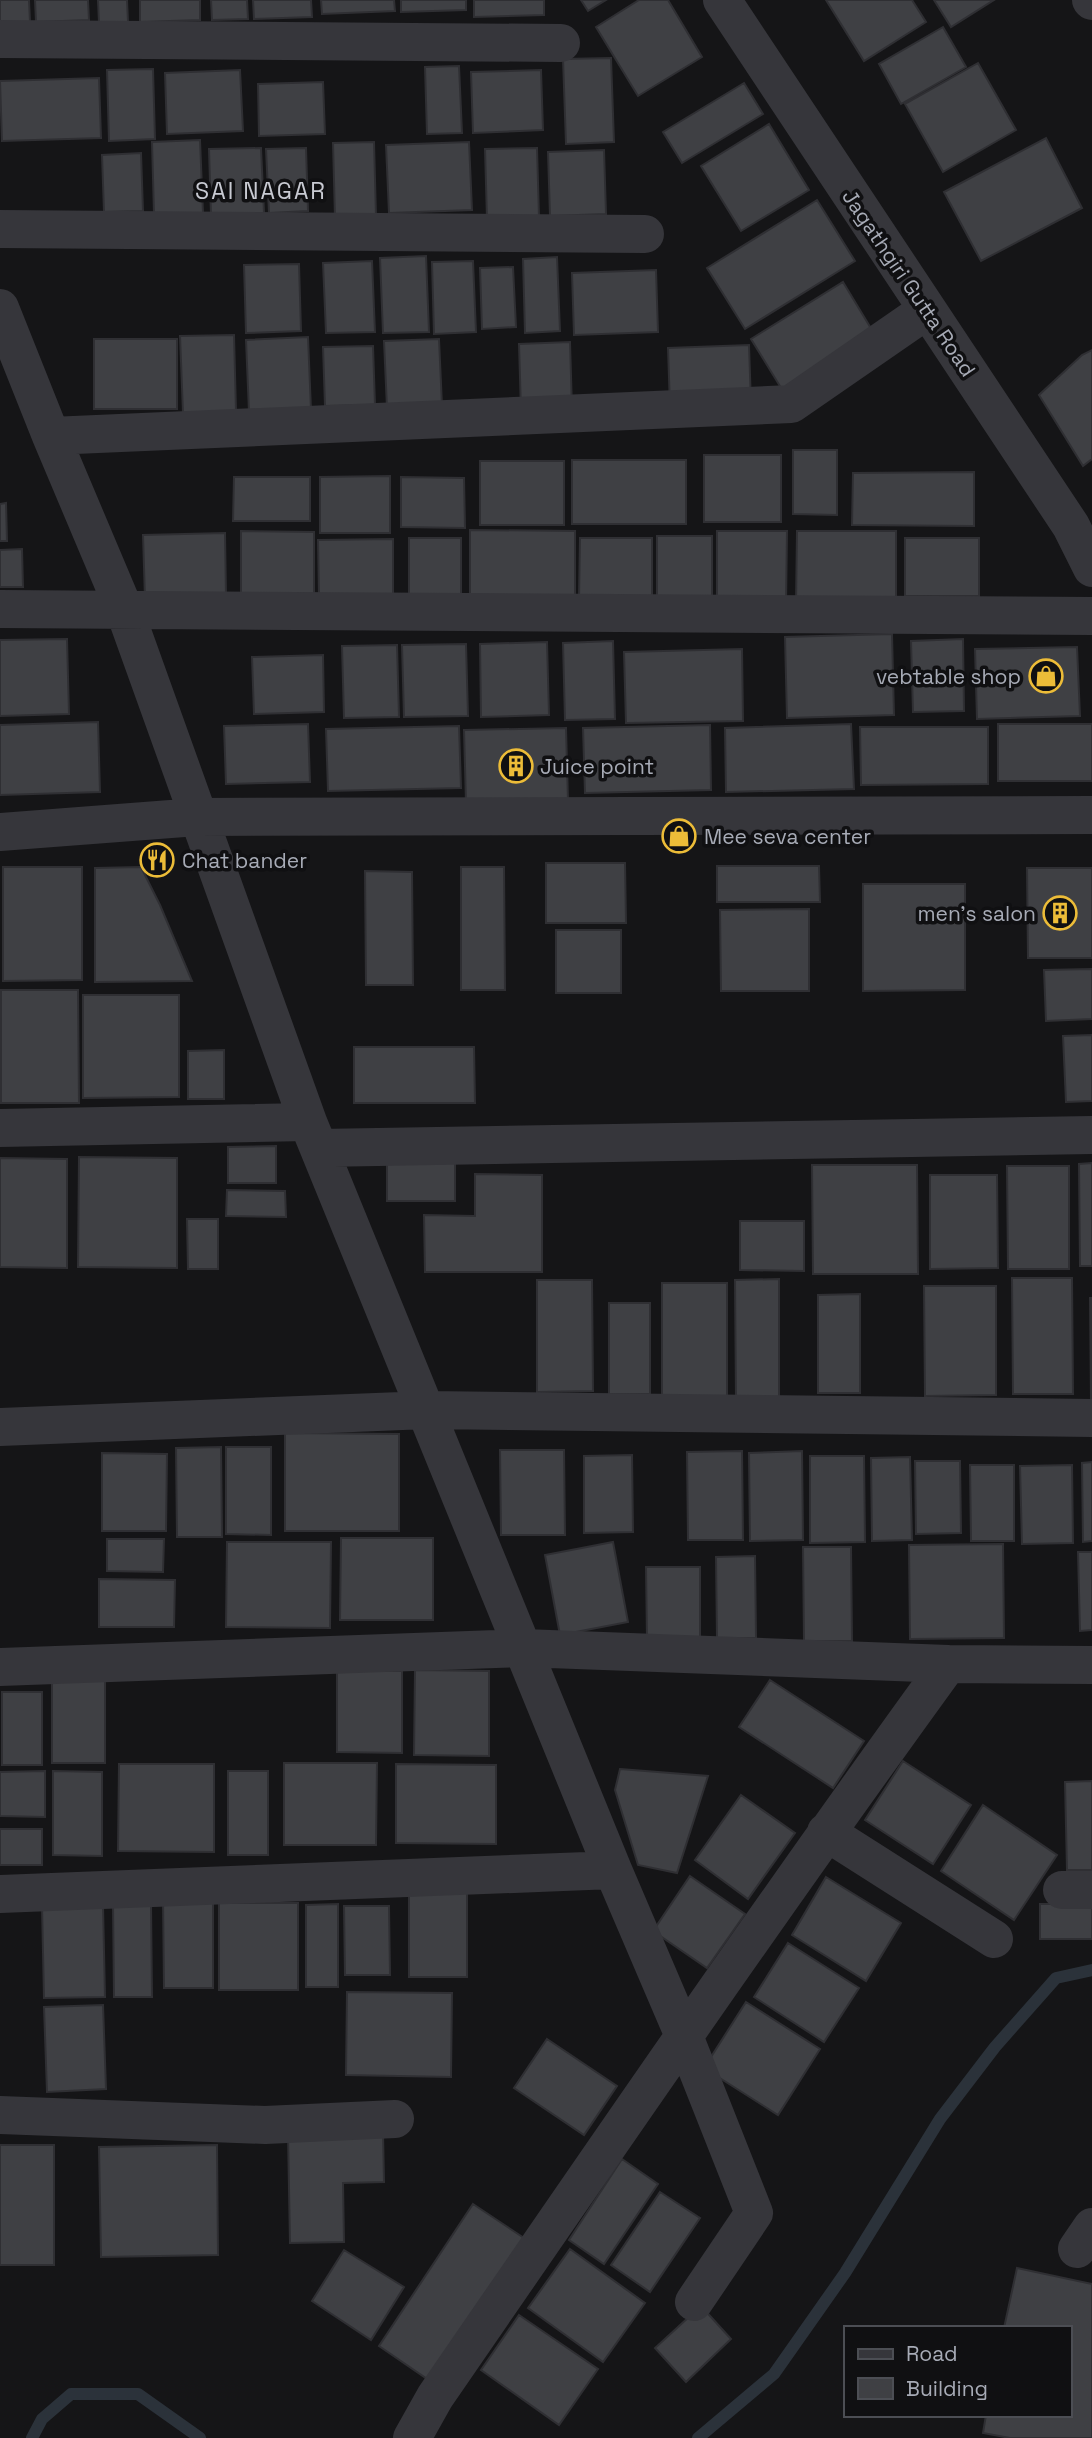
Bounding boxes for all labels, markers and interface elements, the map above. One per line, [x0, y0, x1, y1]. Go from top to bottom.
district label: SAI NAGAR [195, 176, 327, 206]
street label: Jagathgiri Gutta Road [836, 184, 982, 382]
shop icon: vebtable shop [1027, 657, 1065, 695]
place label: vebtable shop [876, 663, 1021, 690]
building icon: Juice point [497, 747, 535, 785]
place label: Juice point [540, 753, 654, 780]
shop icon: Mee seva center [660, 817, 698, 855]
place label: Mee seva center [704, 823, 871, 850]
restaurant icon: Chat bander [138, 841, 176, 879]
place label: Chat bander [182, 847, 307, 874]
building icon: men's salon [1041, 894, 1079, 932]
place label: men's salon [918, 900, 1036, 927]
legend [844, 2326, 1071, 2417]
text: Road [906, 2340, 958, 2367]
text: Building [906, 2375, 988, 2402]

